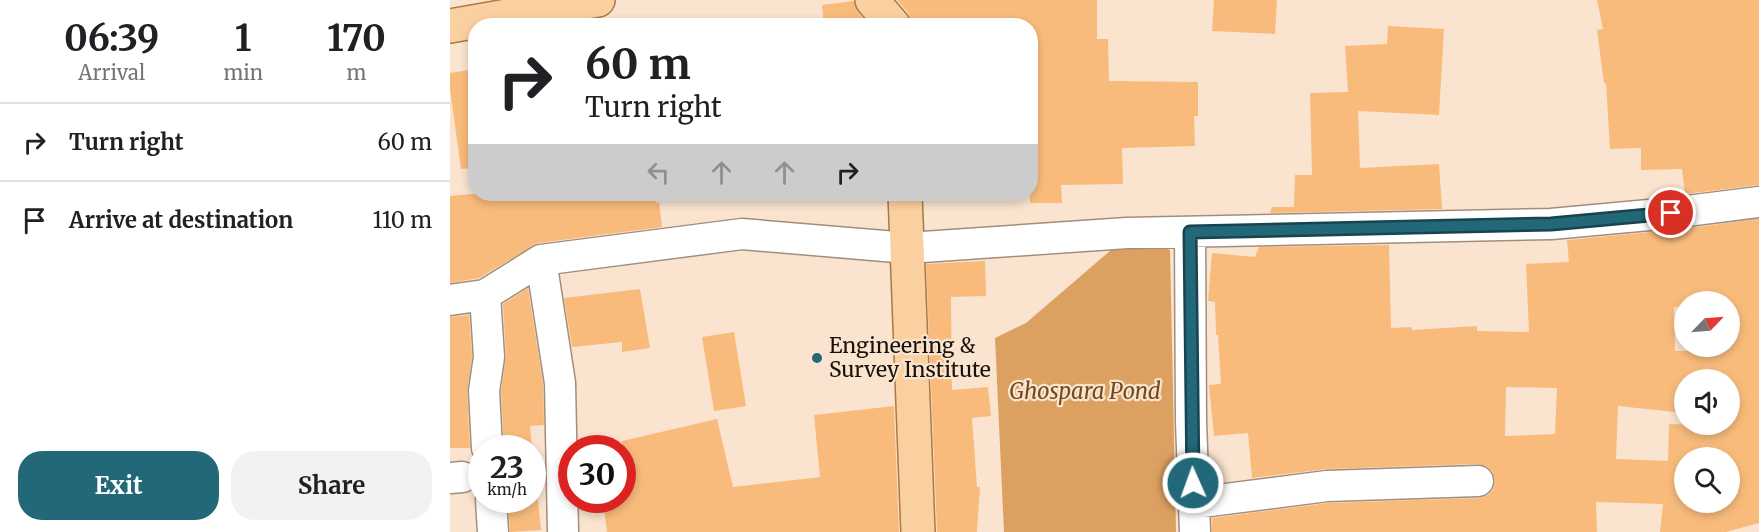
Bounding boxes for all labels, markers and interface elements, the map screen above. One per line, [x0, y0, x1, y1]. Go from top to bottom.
text: 06:39 [64, 16, 159, 61]
text: 1 [235, 16, 252, 61]
text: 170 [327, 16, 386, 61]
text: 60 m [585, 38, 691, 90]
icon: right [486, 42, 564, 120]
text: Arrival [78, 60, 145, 85]
text: min [223, 60, 263, 85]
text: m [347, 60, 366, 85]
text: Turn right [585, 90, 722, 124]
icon: right [18, 126, 51, 159]
text: Turn right [69, 128, 183, 156]
text: 60 m [378, 128, 432, 156]
icon: left [642, 156, 675, 189]
icon: ahead [705, 156, 738, 189]
icon: ahead [768, 156, 801, 189]
icon: right [831, 156, 864, 189]
pin [1645, 187, 1696, 238]
icon: arrive [1654, 196, 1687, 229]
icon: arrive [18, 204, 51, 237]
text: Arrive at destination [69, 206, 293, 234]
text: 110 m [373, 206, 432, 234]
north arrow [1674, 291, 1740, 357]
map controls [1674, 291, 1740, 513]
place label: Engineering & Survey Institute [829, 332, 991, 383]
marker: Engineering & Survey Institute [810, 351, 824, 365]
button: sound [1674, 369, 1740, 435]
water label: Ghospara Pond [1009, 377, 1161, 405]
speed limit sign: 30 [558, 435, 636, 513]
button: search [1674, 447, 1740, 513]
text: 23 [490, 448, 524, 486]
button: Exit [18, 451, 219, 520]
button: Share [231, 451, 432, 520]
position arrow [1161, 451, 1225, 515]
text: km/h [487, 480, 527, 499]

